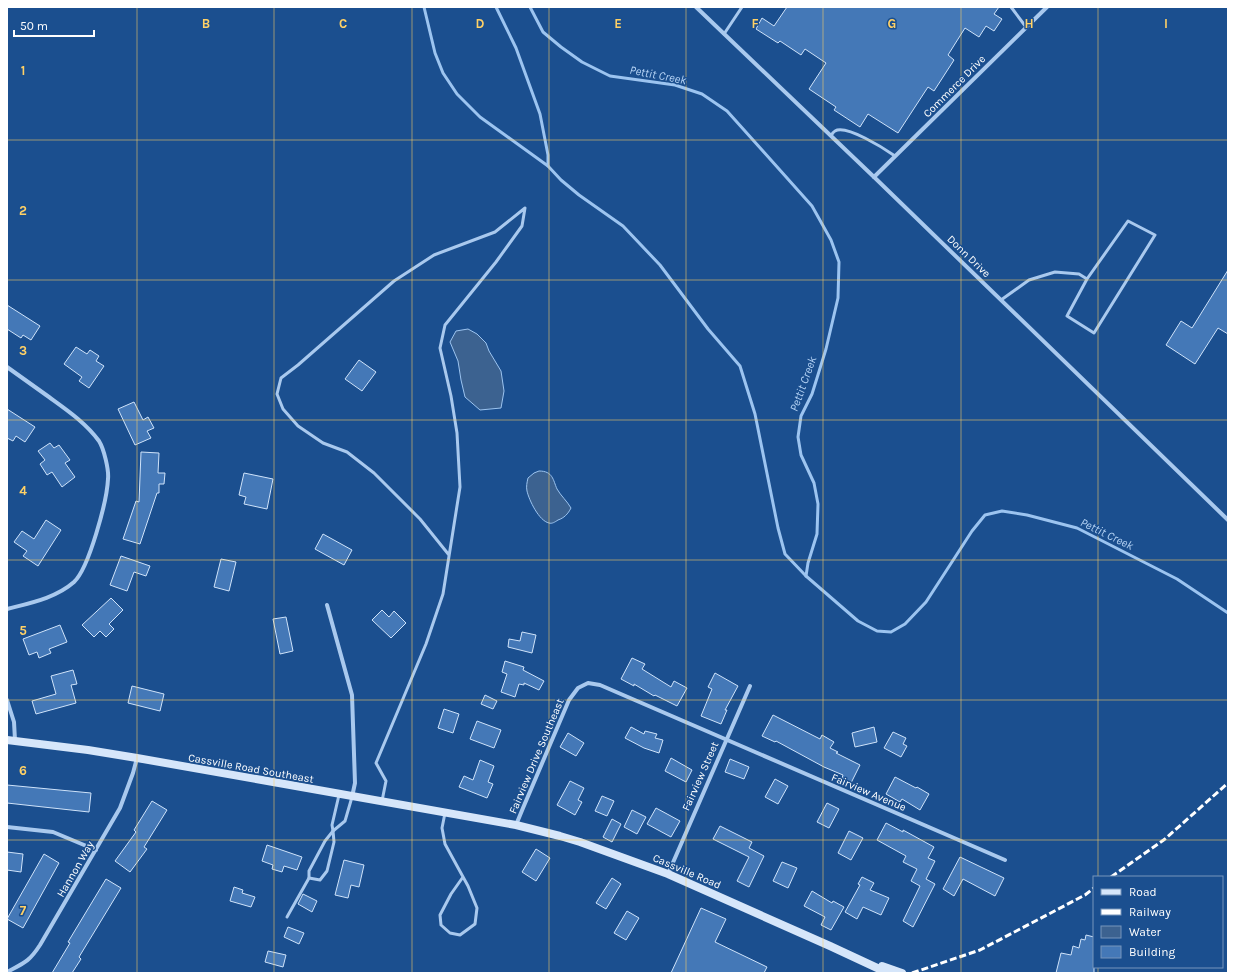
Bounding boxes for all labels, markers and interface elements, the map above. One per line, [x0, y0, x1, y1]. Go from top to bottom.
scale bar [14, 12, 94, 38]
text: B [202, 16, 210, 31]
text: C [339, 16, 347, 31]
text: D [476, 16, 485, 31]
text: E [614, 16, 622, 31]
text: F [751, 16, 759, 31]
text: G [888, 16, 896, 31]
text: H [1024, 16, 1034, 31]
text: I [1164, 16, 1168, 31]
text: 50 m [20, 19, 48, 33]
street label: Commerce Drive [921, 52, 988, 120]
text: 1 [21, 63, 25, 78]
water label: Pettit Creek [628, 63, 688, 88]
text: 2 [19, 203, 27, 218]
street label: Donn Drive [944, 233, 993, 280]
text: 3 [19, 343, 27, 358]
water label: Pettit Creek [787, 354, 820, 413]
text: 4 [19, 483, 27, 498]
water label: Pettit Creek [1078, 515, 1137, 553]
text: 5 [19, 623, 27, 638]
street label: Fairview Drive Southeast [506, 697, 567, 816]
street label: Fairview Street [679, 740, 721, 813]
street label: Cassville Road Southeast [187, 751, 315, 786]
text: 6 [19, 763, 27, 778]
street label: Fairview Avenue [829, 771, 909, 814]
street label: Hannon Way [54, 839, 97, 900]
street label: Cassville Road [651, 851, 723, 892]
legend [1093, 876, 1223, 968]
text: Road [1129, 885, 1157, 899]
text: 7 [20, 903, 27, 918]
text: Railway [1129, 905, 1171, 919]
text: Water [1129, 925, 1162, 939]
text: Building [1129, 945, 1176, 959]

